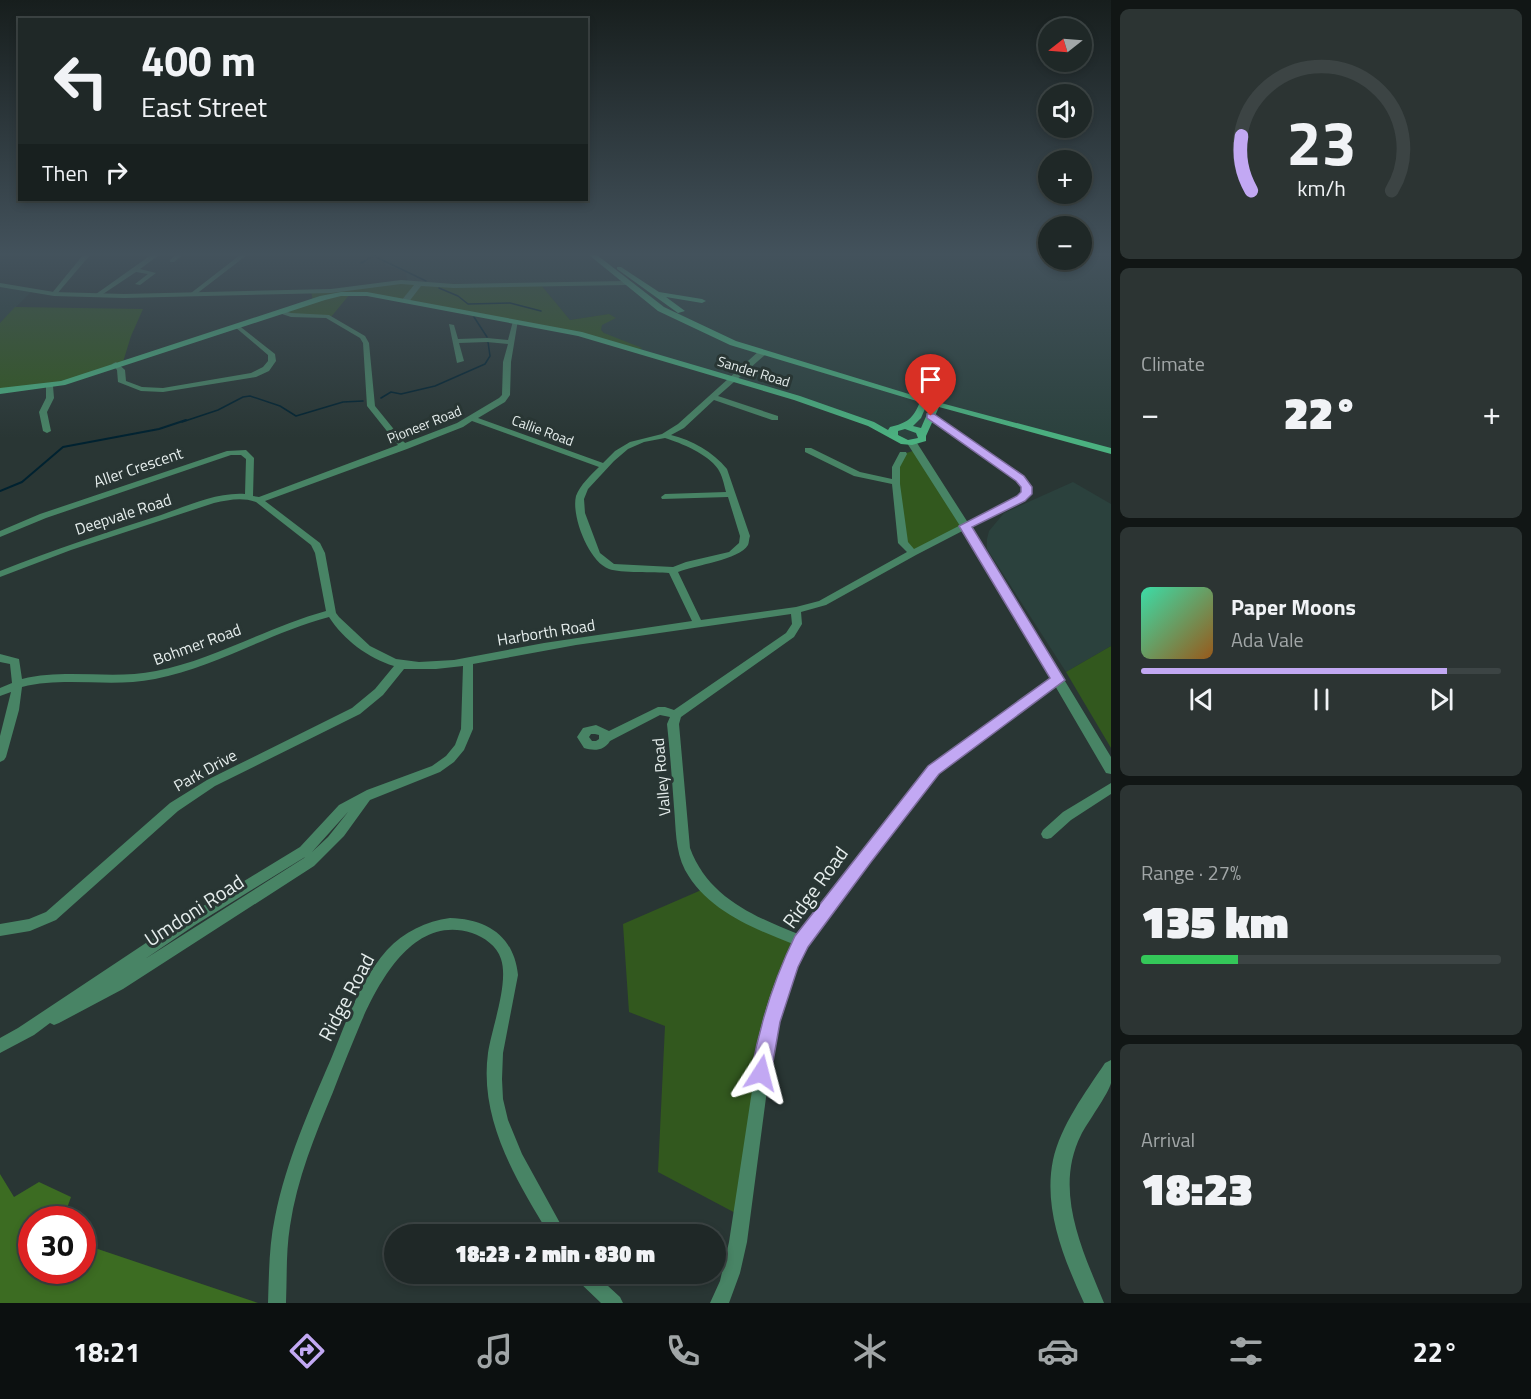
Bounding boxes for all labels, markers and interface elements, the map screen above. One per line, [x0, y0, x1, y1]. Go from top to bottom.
north arrow [1038, 18, 1092, 72]
map controls [1038, 18, 1092, 270]
text: 400 m [141, 28, 256, 92]
icon: left [42, 42, 120, 120]
button: sound [1038, 84, 1092, 138]
text: East Street [141, 86, 267, 127]
text: 23 [1286, 94, 1356, 189]
button: + [1038, 150, 1092, 204]
text: Then [42, 156, 88, 190]
icon: right [100, 156, 133, 189]
text: km/h [1297, 172, 1345, 204]
button: − [1038, 216, 1092, 270]
text: Climate [1141, 348, 1205, 379]
street label: Sander Road [715, 350, 793, 392]
pin [905, 354, 956, 416]
icon: arrive [914, 363, 947, 396]
text: 22° [1284, 378, 1358, 446]
text: − [1141, 388, 1159, 438]
text: + [1483, 388, 1501, 438]
street label: Pioneer Road [384, 400, 464, 448]
street label: Callie Road [509, 409, 577, 451]
street label: Aller Crescent [90, 440, 186, 493]
street label: Deepvale Road [72, 487, 174, 541]
text: Paper Moons [1231, 590, 1356, 624]
street label: Harborth Road [495, 612, 597, 652]
street label: Bohmer Road [150, 617, 244, 671]
text: Ada Vale [1231, 624, 1304, 655]
icon: previous [1185, 683, 1218, 716]
icon: pause [1305, 683, 1338, 716]
icon: next [1425, 683, 1458, 716]
street label: Valley Road [646, 737, 676, 817]
street label: Park Drive [169, 743, 241, 797]
street label: Ridge Road [774, 839, 856, 935]
text: Range · 27% [1141, 857, 1241, 888]
street label: Umdoni Road [138, 866, 250, 954]
text: 135 km [1141, 887, 1289, 955]
street label: Ridge Road [310, 948, 382, 1046]
position arrow [729, 1041, 793, 1105]
text: Arrival [1141, 1124, 1195, 1155]
text: 18:23 [1141, 1154, 1253, 1222]
speed limit sign: 30 [18, 1206, 96, 1284]
text: 18:23 · 2 min · 830 m [455, 1237, 655, 1271]
icon: directions [286, 1330, 328, 1372]
icon: music [474, 1330, 516, 1372]
icon: phone [662, 1330, 704, 1372]
icon: climate [849, 1330, 891, 1372]
icon: car [1037, 1330, 1079, 1372]
icon: filters [1225, 1330, 1267, 1372]
text: 18:21 [73, 1331, 140, 1372]
text: 22° [1413, 1331, 1458, 1372]

